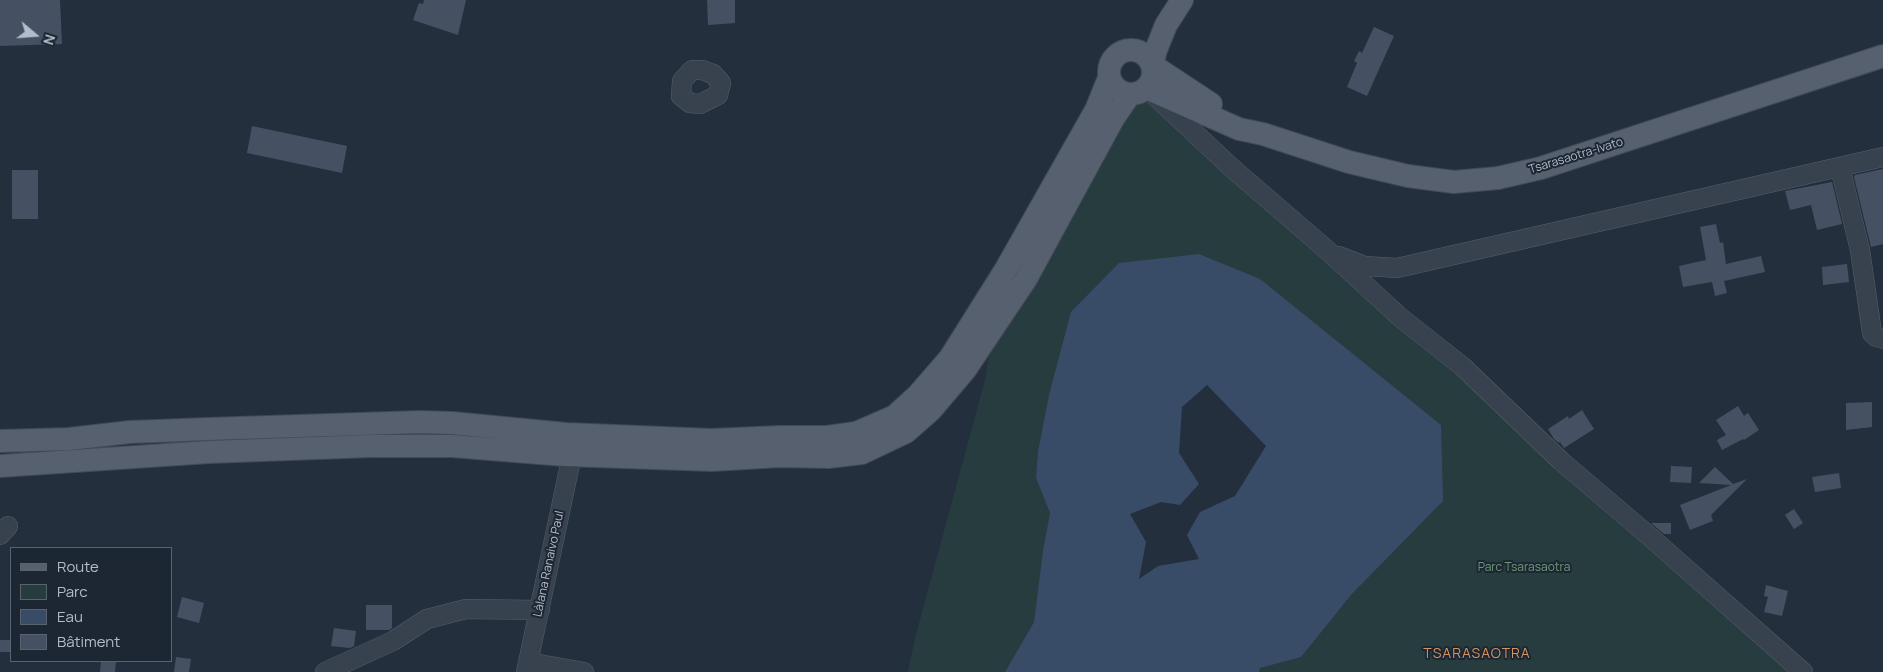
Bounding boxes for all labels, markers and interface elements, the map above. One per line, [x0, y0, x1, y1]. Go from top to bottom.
north arrow [10, 10, 60, 60]
text: N [39, 32, 60, 48]
street label: Tsarasaotra-Ivato [1527, 135, 1625, 177]
street label: Làlana Ranaivo Paul [531, 510, 567, 618]
legend [10, 547, 172, 662]
text: Route [57, 556, 99, 577]
park label: Parc Tsarasaotra [1478, 561, 1570, 575]
text: Parc [57, 581, 88, 602]
text: Eau [57, 606, 83, 627]
text: Bâtiment [57, 631, 120, 652]
district label: TSARASAOTRA [1422, 646, 1532, 662]

